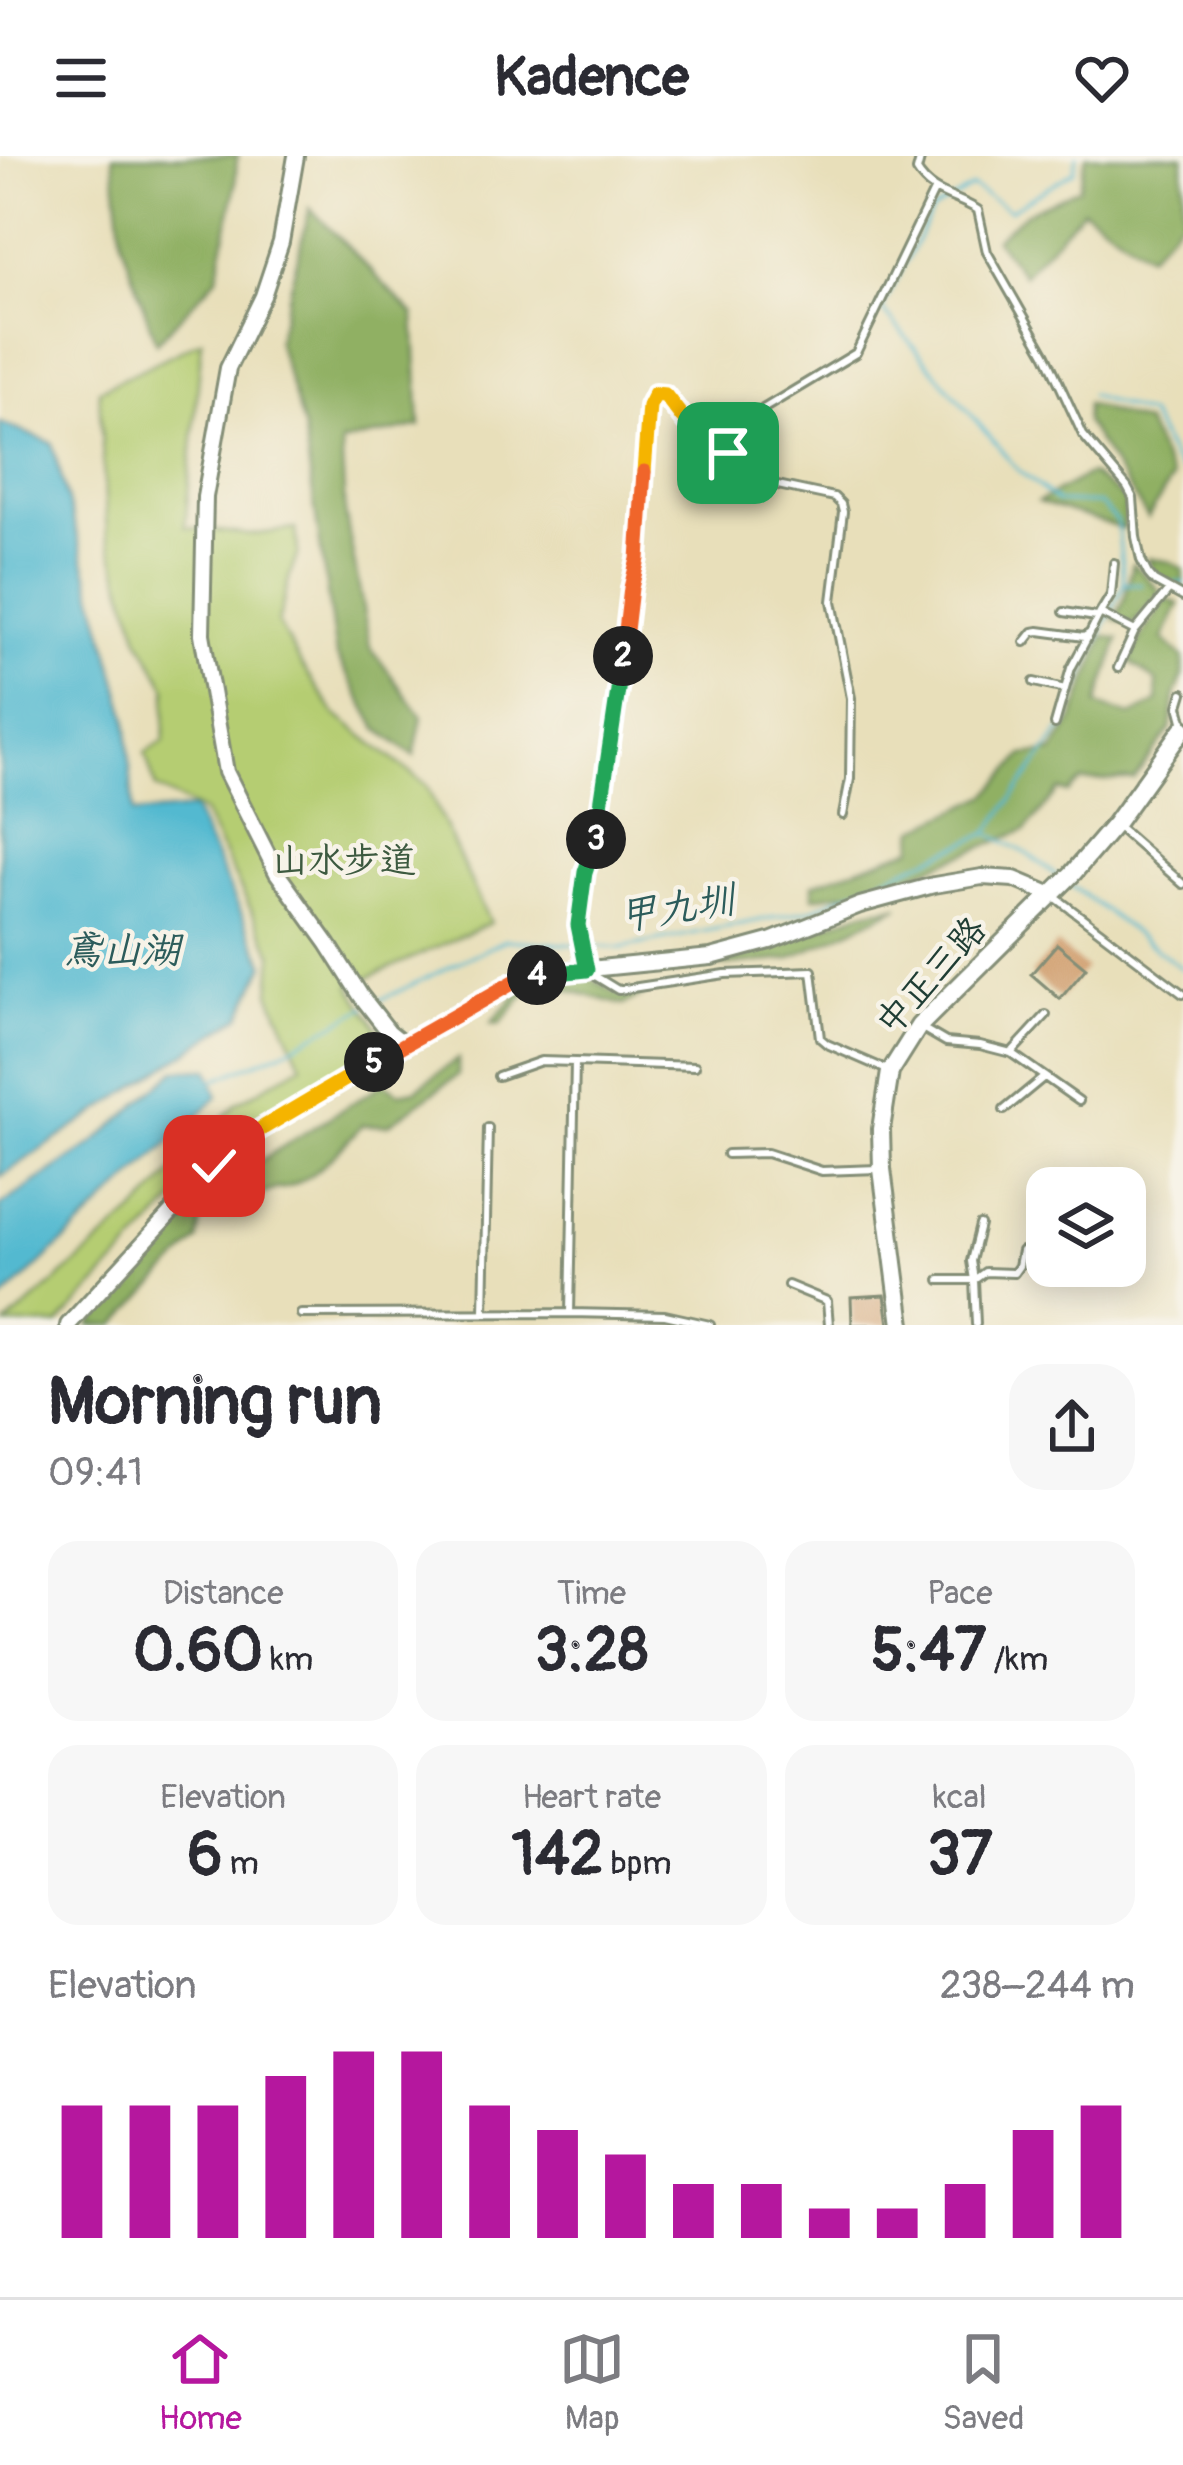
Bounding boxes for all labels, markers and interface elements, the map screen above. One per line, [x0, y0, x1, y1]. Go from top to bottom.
text: Kadence [494, 44, 689, 112]
icon: menu [48, 45, 114, 111]
icon: heart [1069, 45, 1135, 111]
pin [677, 402, 779, 504]
icon: arrive [695, 420, 761, 486]
pin: 2 [593, 626, 653, 686]
text: 2 [614, 635, 632, 676]
pin: 3 [566, 809, 626, 869]
text: 3 [587, 818, 605, 859]
park label: 山水步道 [272, 838, 416, 883]
water label: 甲九圳 [615, 875, 742, 942]
street label: 中正三路 [866, 907, 996, 1045]
water label: 鳶山湖 [63, 926, 184, 975]
pin: 4 [507, 945, 567, 1005]
text: 4 [527, 954, 547, 995]
pin: 5 [344, 1032, 404, 1092]
text: 5 [365, 1041, 383, 1082]
pin [163, 1115, 265, 1217]
icon: check [181, 1133, 247, 1199]
map controls [1026, 1167, 1146, 1287]
button: layers [1026, 1167, 1146, 1287]
text: Morning run [48, 1361, 382, 1444]
button: share [1009, 1364, 1135, 1490]
text: 09:41 [48, 1448, 143, 1497]
text: Distance [163, 1573, 284, 1614]
text: Time [557, 1573, 626, 1614]
text: Pace [927, 1573, 992, 1614]
text: 0.60 [133, 1614, 263, 1689]
text: 3:28 [535, 1614, 648, 1689]
text: 5:47 [871, 1614, 986, 1689]
text: km [263, 1639, 313, 1680]
text: /km [986, 1639, 1048, 1680]
text: Elevation [160, 1777, 286, 1818]
text: Heart rate [522, 1777, 661, 1818]
text: kcal [933, 1777, 987, 1818]
text: 6 [187, 1818, 222, 1893]
text: 142 [511, 1818, 603, 1893]
text: 37 [927, 1818, 992, 1893]
text: m [222, 1843, 259, 1884]
text: bpm [603, 1843, 672, 1884]
text: Elevation [48, 1961, 197, 2010]
text: 238–244 m [940, 1961, 1135, 2010]
tab: Home [159, 2326, 242, 2439]
tab: Map [559, 2326, 625, 2439]
tab: Saved [942, 2326, 1024, 2439]

